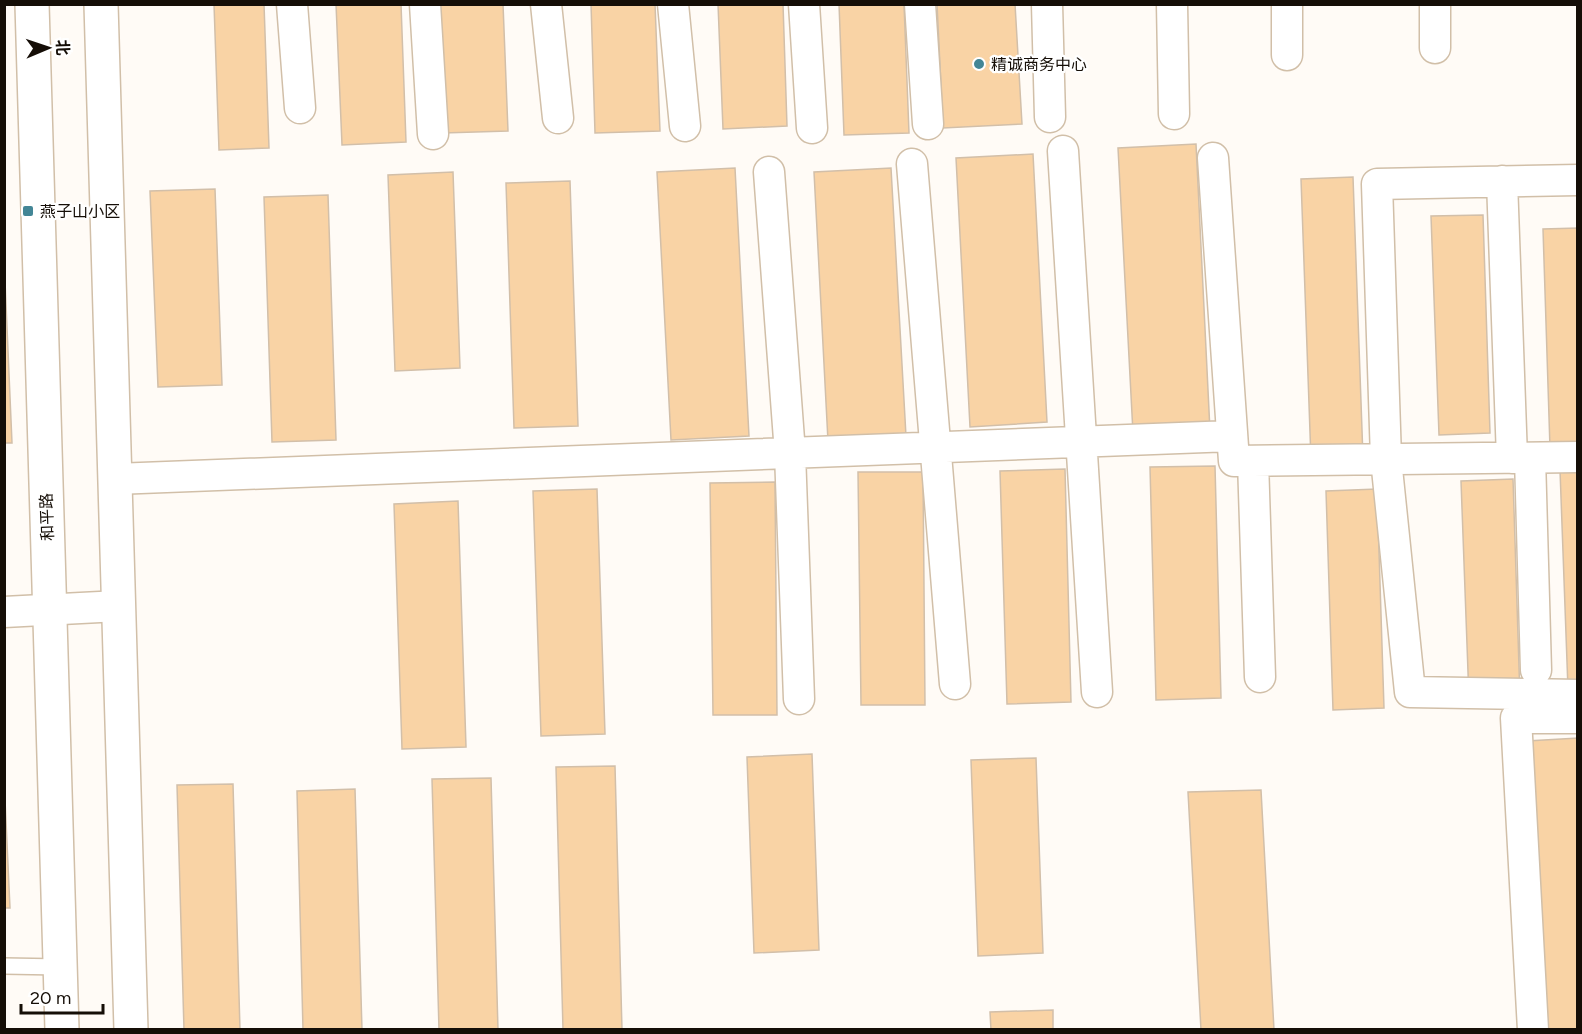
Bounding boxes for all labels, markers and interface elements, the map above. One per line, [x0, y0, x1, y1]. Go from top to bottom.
north arrow [18, 18, 78, 78]
text: 北 [53, 39, 72, 56]
place label: 精诚商务中心 [991, 55, 1087, 74]
marker: 精诚商务中心 [972, 57, 986, 71]
place label: 燕子山小区 [40, 202, 120, 221]
marker: 燕子山小区 [21, 204, 35, 218]
street label: 和平路 [37, 493, 57, 541]
scale bar [21, 977, 104, 1015]
text: 20 m [30, 987, 71, 1009]

